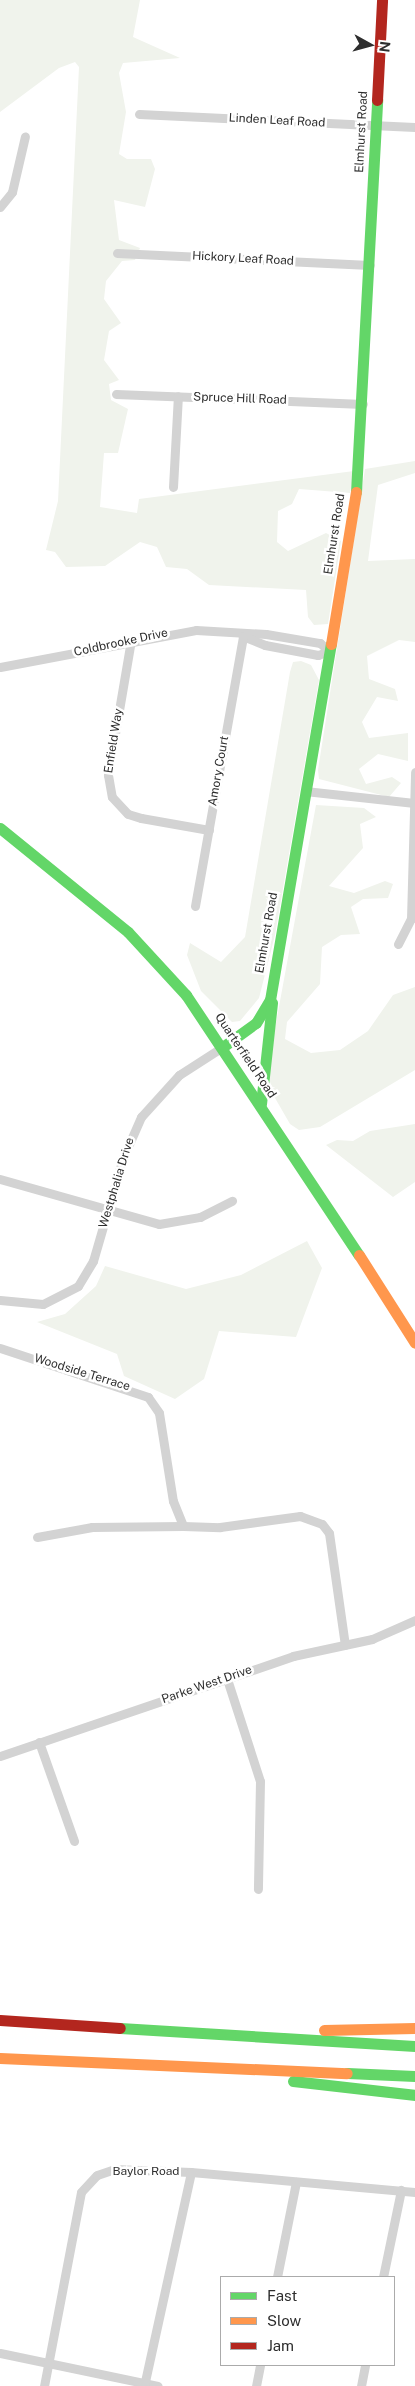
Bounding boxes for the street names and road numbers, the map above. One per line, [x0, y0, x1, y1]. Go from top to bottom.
street label: Elmhurst Road [353, 91, 371, 173]
street label: Linden Leaf Road [228, 111, 326, 131]
street label: Hickory Leaf Road [192, 249, 294, 269]
street label: Spruce Hill Road [193, 390, 287, 408]
street label: Elmhurst Road [321, 492, 349, 576]
street label: Coldbrooke Drive [73, 626, 169, 660]
street label: Enfield Way [102, 707, 126, 775]
street label: Amory Court [206, 735, 232, 807]
street label: Elmhurst Road [253, 891, 281, 975]
street label: Quarterfield Road [211, 1011, 279, 1101]
street label: Westphalia Drive [96, 1136, 138, 1230]
street label: Woodside Terrace [32, 1352, 132, 1394]
street label: Parke West Drive [160, 1663, 254, 1707]
street label: Baylor Road [112, 2165, 180, 2179]

